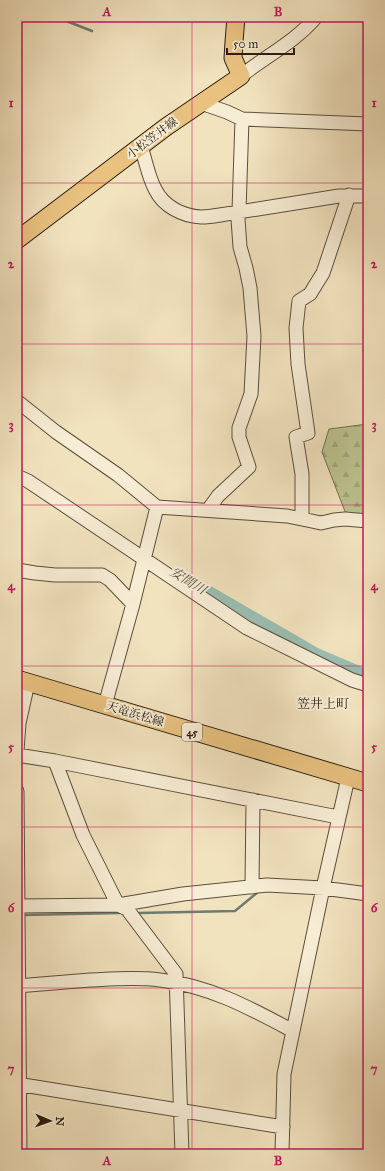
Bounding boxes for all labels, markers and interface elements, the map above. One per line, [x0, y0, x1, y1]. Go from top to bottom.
text: A [102, 4, 112, 20]
text: B [274, 4, 283, 20]
scale bar [227, 30, 294, 56]
text: 50 m [233, 37, 258, 51]
text: 1 [8, 95, 14, 111]
text: 1 [371, 95, 377, 111]
street label: 小松笠井線 [124, 114, 180, 162]
text: 2 [8, 256, 15, 272]
text: 2 [371, 256, 378, 272]
text: 3 [8, 417, 14, 433]
text: 3 [371, 417, 377, 433]
water label: 安間川 [167, 564, 210, 599]
text: 4 [7, 578, 15, 594]
text: 4 [370, 578, 378, 594]
district label: 笠井上町 [297, 696, 349, 712]
street label: 天竜浜松線 [104, 699, 166, 729]
road number: 45 [182, 723, 202, 741]
text: 5 [8, 739, 15, 755]
text: 5 [371, 739, 378, 755]
text: 6 [8, 900, 16, 916]
text: 6 [371, 900, 379, 916]
text: 7 [8, 1061, 15, 1077]
text: 7 [371, 1061, 378, 1077]
north arrow [30, 1101, 70, 1141]
text: N [53, 1116, 66, 1127]
text: A [102, 1153, 112, 1169]
text: B [274, 1153, 283, 1169]

